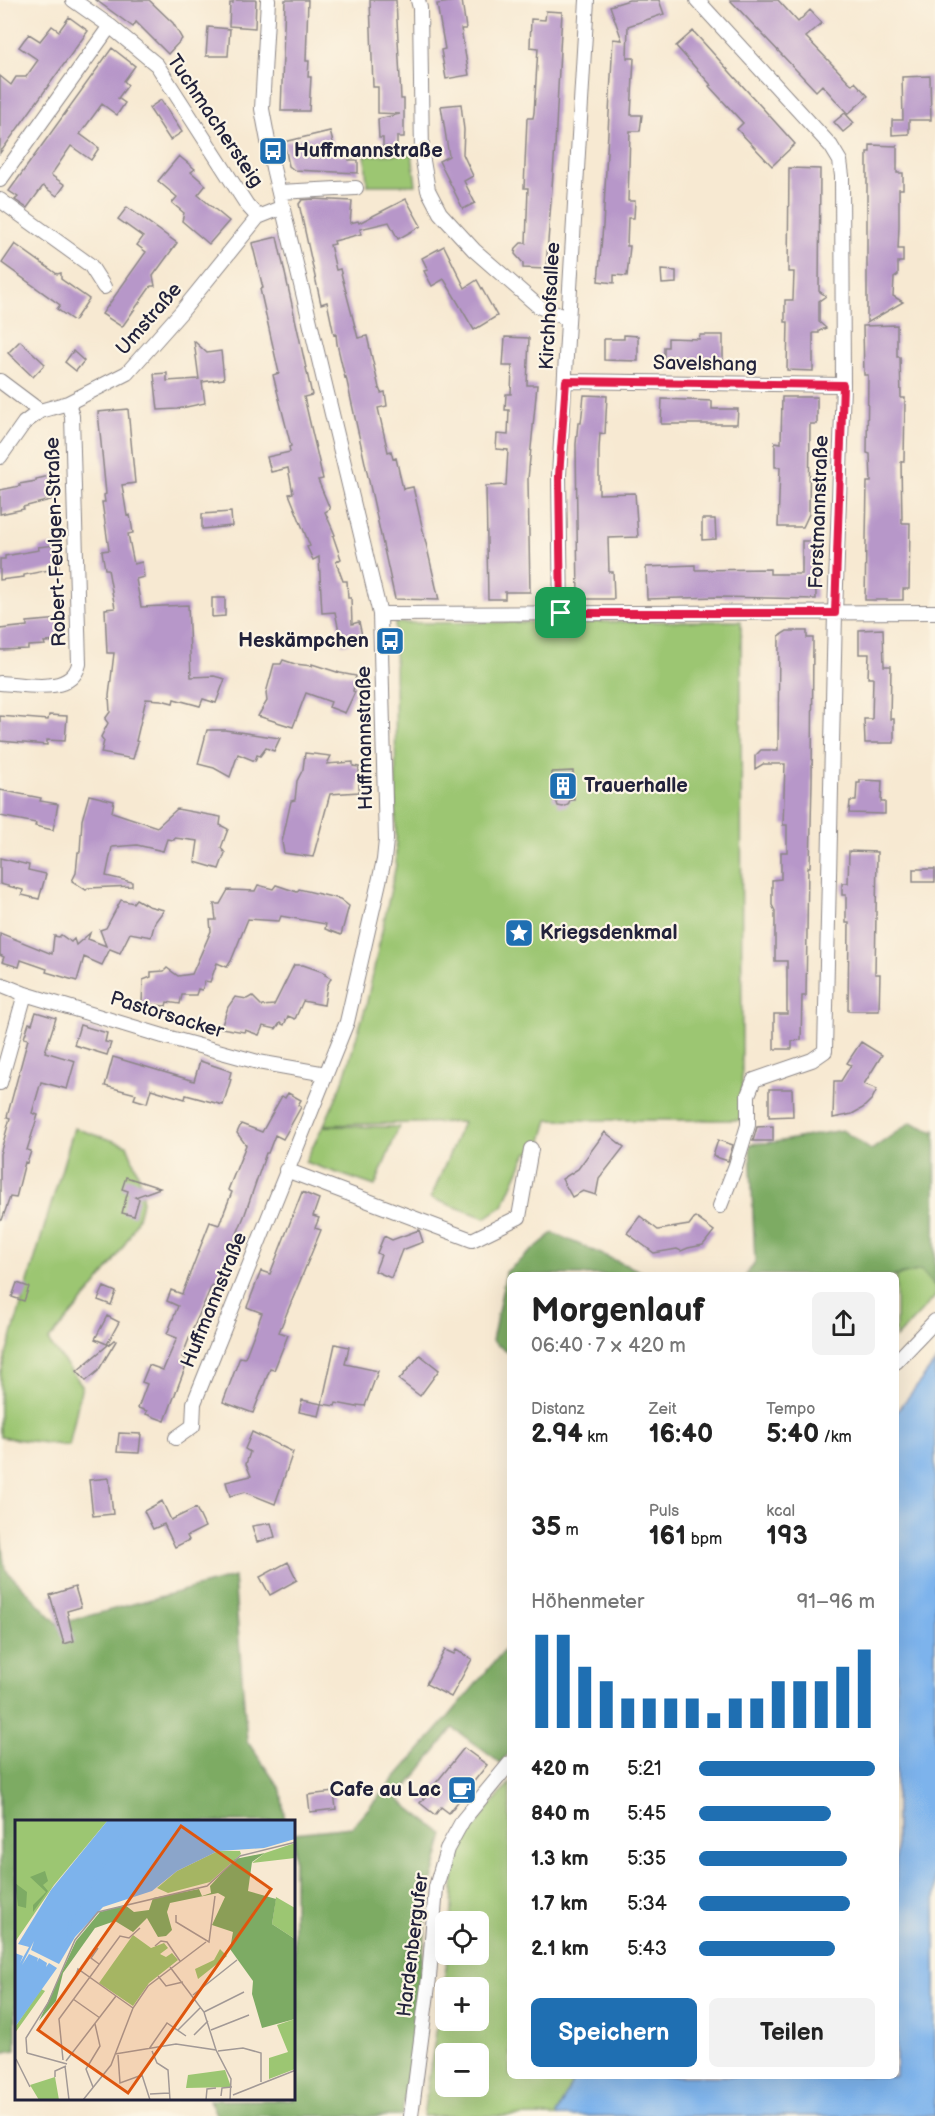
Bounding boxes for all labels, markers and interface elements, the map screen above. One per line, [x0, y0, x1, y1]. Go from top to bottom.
street label: Tuchmachersteig [162, 50, 268, 192]
bus stop icon: Huffmannstraße [257, 135, 289, 167]
place label: Huffmannstraße [294, 139, 443, 163]
street label: Kirchhofsallee [535, 241, 565, 370]
street label: Umstraße [111, 278, 187, 360]
street label: Savelshang [653, 351, 757, 377]
street label: Forstmannstraße [804, 435, 834, 589]
street label: Robert-Feulgen-Straße [40, 437, 72, 647]
pin [535, 587, 586, 638]
icon: arrive [544, 596, 577, 629]
bus stop icon: Heskämpchen [374, 625, 406, 657]
place label: Heskämpchen [238, 629, 369, 653]
street label: Huffmannstraße [352, 666, 378, 810]
building icon: Trauerhalle [547, 770, 579, 802]
place label: Trauerhalle [584, 774, 688, 798]
place icon: Kriegsdenkmal [503, 917, 535, 949]
place label: Kriegsdenkmal [540, 921, 678, 945]
street label: Pastorsacker [107, 986, 227, 1044]
street label: Huffmannstraße [176, 1229, 252, 1371]
text: Morgenlauf [531, 1291, 705, 1331]
button: share [812, 1292, 875, 1355]
text: 06:40 · 7 × 420 m [531, 1334, 686, 1358]
text: Distanz [531, 1400, 585, 1419]
text: Zeit [649, 1400, 677, 1419]
text: Tempo [766, 1400, 815, 1419]
text: 2.94 [531, 1419, 583, 1450]
text: 16:40 [649, 1419, 713, 1450]
text: 5:40 [766, 1419, 819, 1450]
text: km [583, 1428, 608, 1447]
text: /km [819, 1428, 852, 1447]
text: Puls [649, 1502, 679, 1521]
text: kcal [766, 1502, 795, 1521]
text: 35 [531, 1512, 561, 1543]
text: m [561, 1521, 579, 1540]
text: 161 [649, 1521, 686, 1552]
text: 193 [766, 1521, 808, 1552]
text: bpm [686, 1530, 722, 1549]
text: Höhenmeter [531, 1590, 644, 1614]
text: 91–96 m [797, 1590, 875, 1614]
text: 420 m [531, 1757, 589, 1781]
text: 5:21 [627, 1757, 662, 1781]
cafe icon: Cafe au Lac [446, 1774, 478, 1806]
place label: Cafe au Lac [330, 1778, 441, 1802]
text: 840 m [531, 1802, 590, 1826]
text: 5:45 [627, 1802, 666, 1826]
inset map [15, 1820, 296, 2101]
text: 1.3 km [531, 1847, 588, 1871]
text: 5:35 [627, 1847, 666, 1871]
street label: Hardenbergufer [392, 1871, 434, 2018]
text: 1.7 km [531, 1892, 588, 1916]
text: 5:34 [627, 1892, 667, 1916]
map controls [435, 1911, 489, 2097]
button: locate [435, 1911, 489, 1965]
text: 2.1 km [531, 1937, 589, 1961]
text: 5:43 [627, 1937, 667, 1961]
button: + [435, 1977, 489, 2031]
button: Speichern [531, 1998, 697, 2067]
button: Teilen [709, 1998, 875, 2067]
button: − [435, 2043, 489, 2097]

